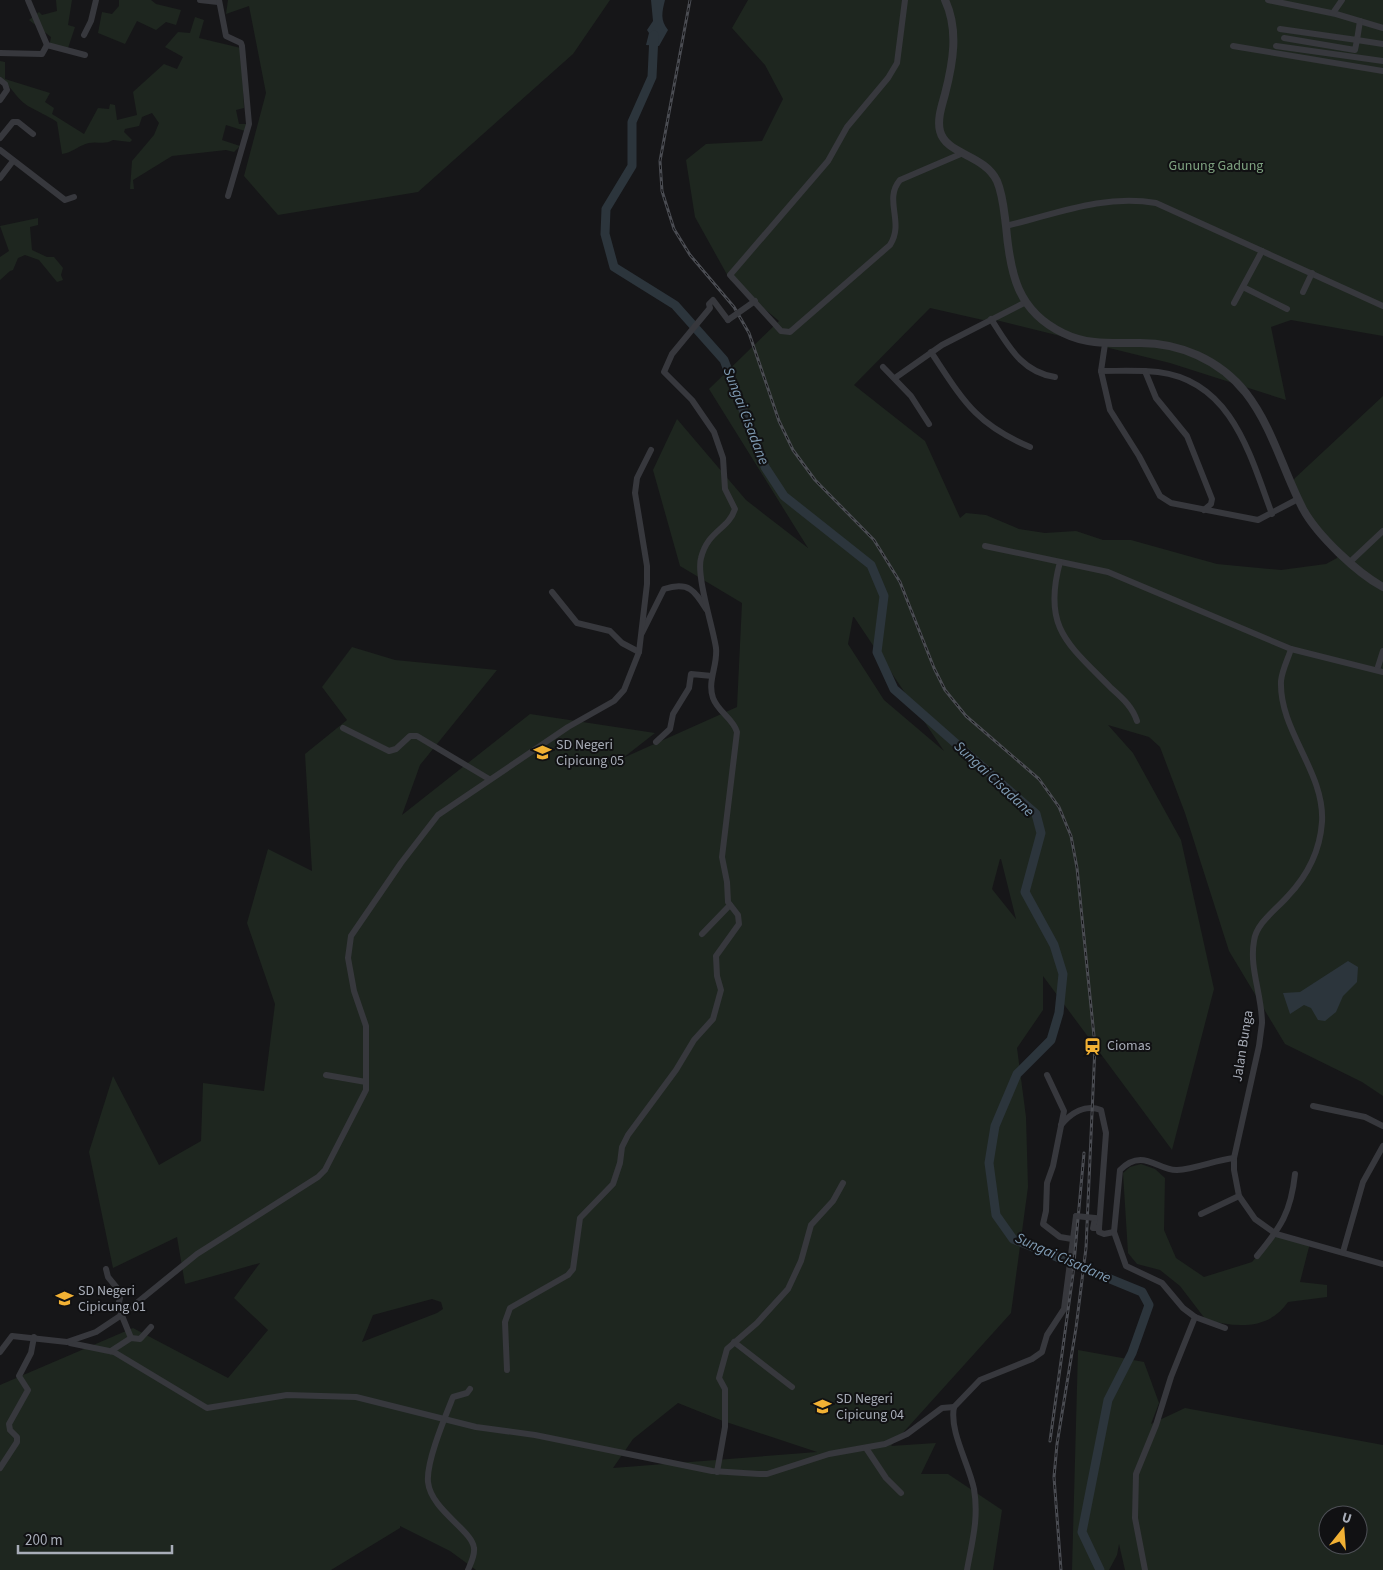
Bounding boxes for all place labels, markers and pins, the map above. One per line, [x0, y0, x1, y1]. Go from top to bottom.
place label: SD Negeri Cipicung 05 [556, 735, 624, 771]
school or university icon: SD Negeri Cipicung 05 [532, 743, 552, 763]
station icon: Ciomas [1083, 1036, 1103, 1056]
place label: Ciomas [1107, 1036, 1151, 1056]
place label: SD Negeri Cipicung 01 [78, 1281, 146, 1317]
school or university icon: SD Negeri Cipicung 01 [54, 1289, 74, 1309]
place label: SD Negeri Cipicung 04 [836, 1389, 904, 1425]
school or university icon: SD Negeri Cipicung 04 [812, 1397, 832, 1417]

